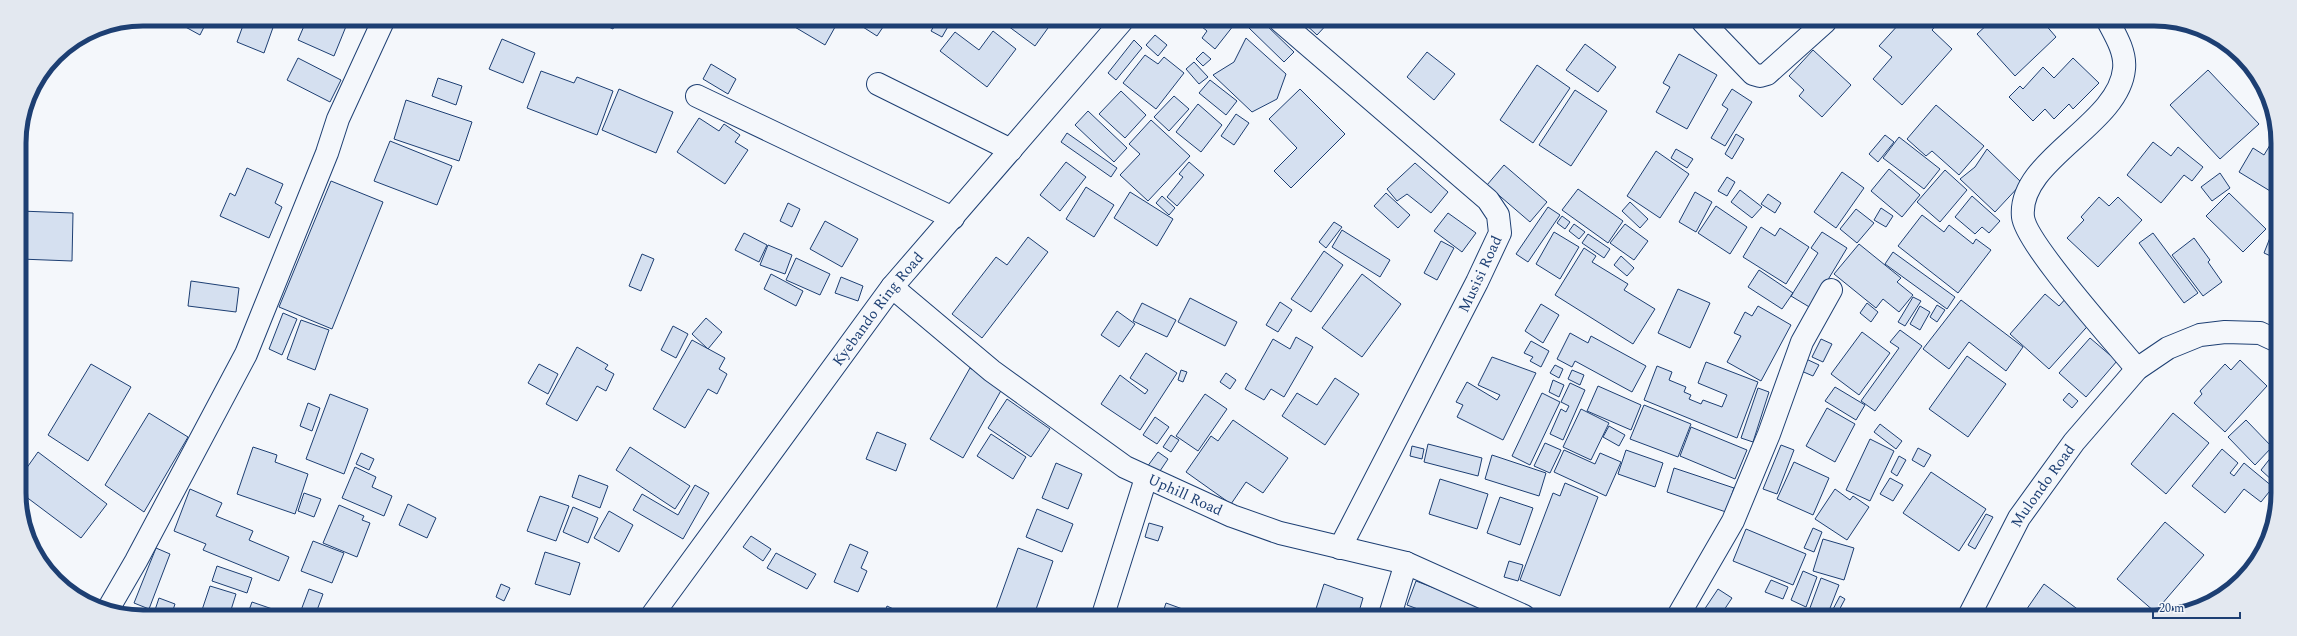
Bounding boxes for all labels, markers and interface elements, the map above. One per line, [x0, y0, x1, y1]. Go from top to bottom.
street label: Musisi Road [1453, 232, 1508, 317]
street label: Kyebando Ring Road [827, 247, 929, 371]
street label: Mulondo Road [2005, 439, 2081, 532]
street label: Uphill Road [1144, 468, 1226, 522]
scale bar [2153, 594, 2240, 620]
text: 20 m [2159, 599, 2184, 618]

